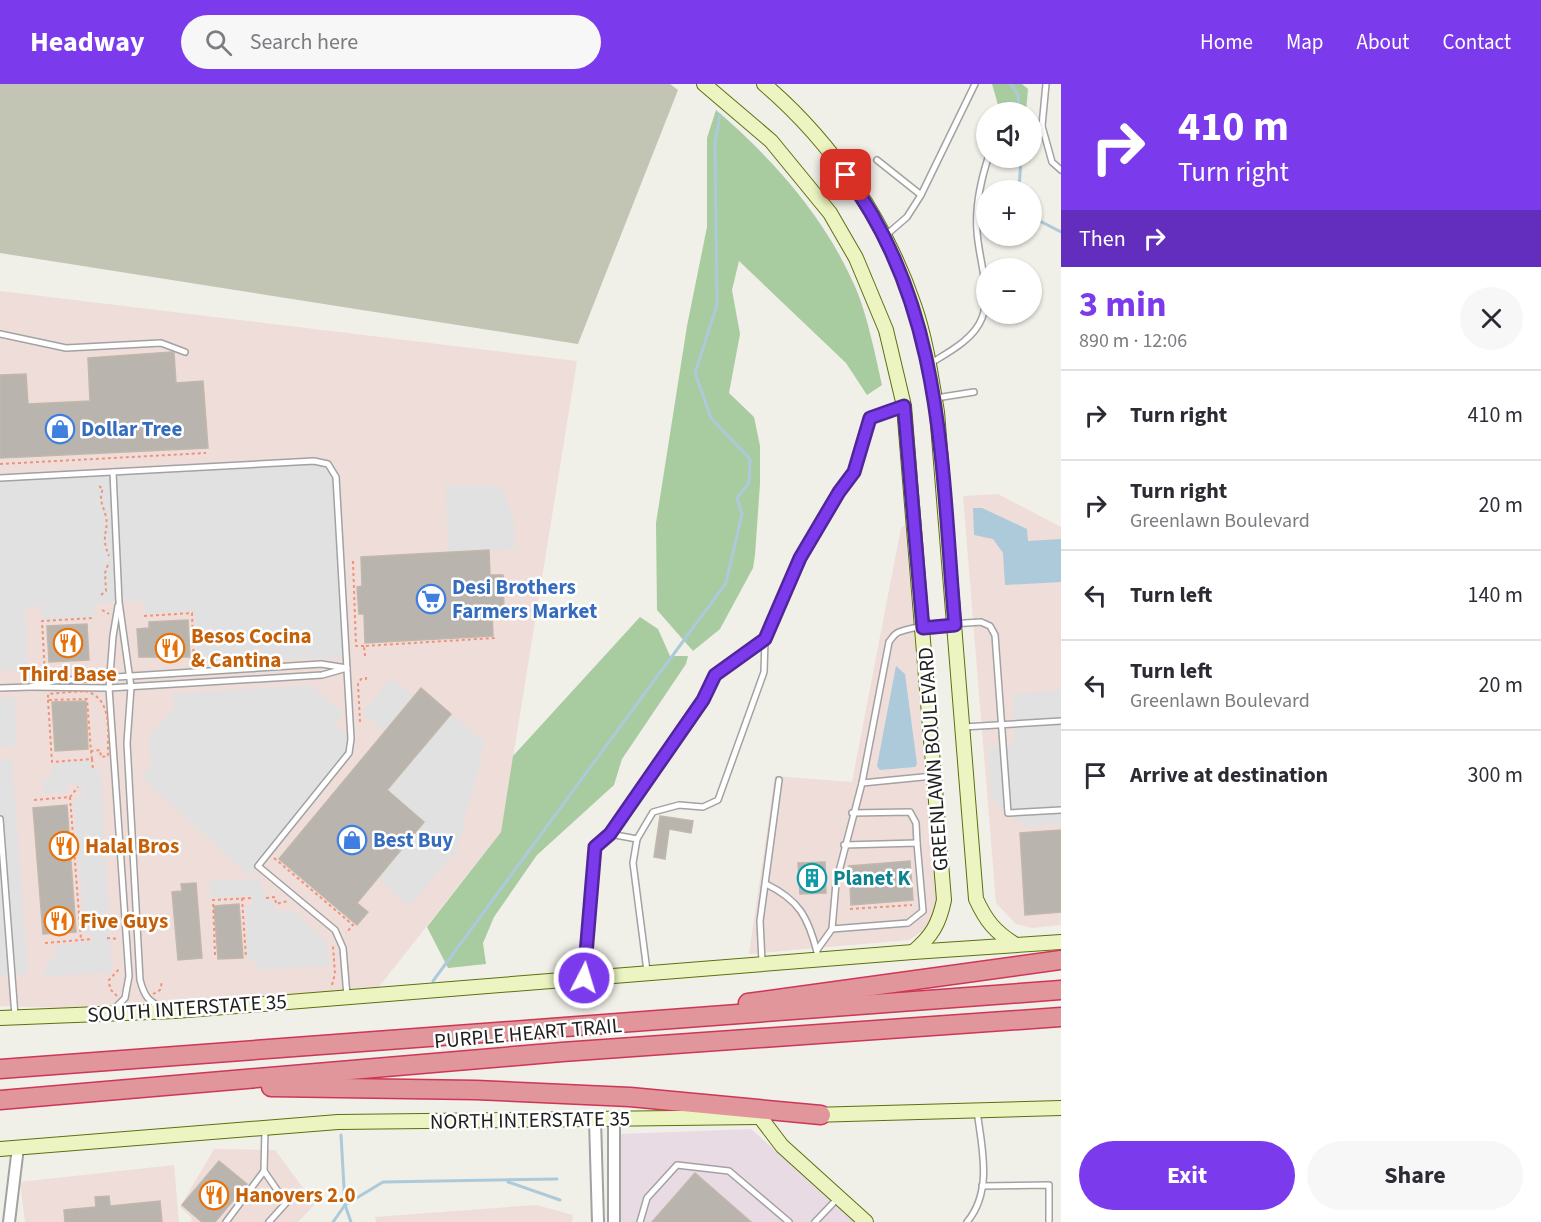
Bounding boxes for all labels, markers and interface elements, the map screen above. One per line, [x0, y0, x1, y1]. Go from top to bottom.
search box [181, 15, 601, 69]
text: Headway [30, 22, 145, 62]
icon: search [202, 26, 235, 59]
text: Search here [250, 26, 358, 58]
text: Home [1200, 27, 1253, 57]
text: Map [1286, 27, 1324, 57]
text: About [1357, 27, 1409, 57]
text: Contact [1442, 27, 1511, 57]
text: 410 m [1178, 97, 1289, 157]
map controls [976, 102, 1042, 324]
button: sound [976, 102, 1042, 168]
icon: right [1079, 108, 1157, 186]
pin [820, 149, 871, 200]
text: Turn right [1178, 153, 1289, 192]
icon: arrive [829, 158, 862, 191]
button: + [976, 180, 1042, 246]
icon: right [1138, 222, 1171, 255]
text: Then [1079, 223, 1126, 255]
button: − [976, 258, 1042, 324]
text: 3 min [1079, 279, 1167, 330]
button: close [1460, 287, 1523, 350]
text: 890 m · 12:06 [1079, 327, 1187, 355]
icon: right [1079, 399, 1112, 432]
text: Turn right [1130, 399, 1227, 431]
text: 410 m [1468, 399, 1523, 431]
shop icon: Dollar Tree [44, 413, 76, 445]
place label: Dollar Tree [81, 414, 182, 444]
text: Turn right [1130, 475, 1227, 507]
icon: right [1079, 489, 1112, 522]
text: 20 m [1478, 489, 1523, 521]
text: Greenlawn Boulevard [1130, 507, 1310, 535]
place label: Desi Brothers Farmers Market [452, 572, 597, 626]
icon: left [1079, 579, 1112, 612]
text: Turn left [1130, 579, 1212, 611]
text: 140 m [1468, 579, 1523, 611]
supermarket icon: Desi Brothers Farmers Market [415, 583, 447, 615]
place label: Besos Cocina & Cantina [191, 621, 312, 675]
restaurant icon: Third Base [52, 627, 84, 659]
restaurant icon: Besos Cocina & Cantina [154, 632, 186, 664]
street label: GREENLAWN BOULEVARD [910, 646, 956, 872]
text: Turn left [1130, 655, 1212, 687]
place label: Third Base [19, 659, 117, 689]
icon: left [1079, 669, 1112, 702]
text: 20 m [1478, 669, 1523, 701]
text: Greenlawn Boulevard [1130, 687, 1310, 715]
icon: arrive [1079, 759, 1112, 792]
text: Arrive at destination [1130, 759, 1328, 791]
text: 300 m [1468, 759, 1523, 791]
shop icon: Best Buy [336, 824, 368, 856]
place label: Best Buy [373, 825, 453, 855]
restaurant icon: Halal Bros [48, 830, 80, 862]
place label: Halal Bros [85, 831, 179, 861]
building icon: Planet K [796, 862, 828, 894]
place label: Planet K [833, 863, 912, 893]
restaurant icon: Five Guys [43, 905, 75, 937]
place label: Five Guys [80, 906, 168, 936]
position arrow [552, 946, 616, 1010]
street label: SOUTH INTERSTATE 35 [86, 986, 288, 1030]
street label: PURPLE HEART TRAIL [433, 1010, 623, 1056]
street label: NORTH INTERSTATE 35 [430, 1103, 630, 1137]
button: Exit [1079, 1141, 1295, 1210]
button: Share [1307, 1141, 1523, 1210]
restaurant icon: Hanovers 2.0 [198, 1179, 230, 1211]
place label: Hanovers 2.0 [235, 1180, 356, 1210]

